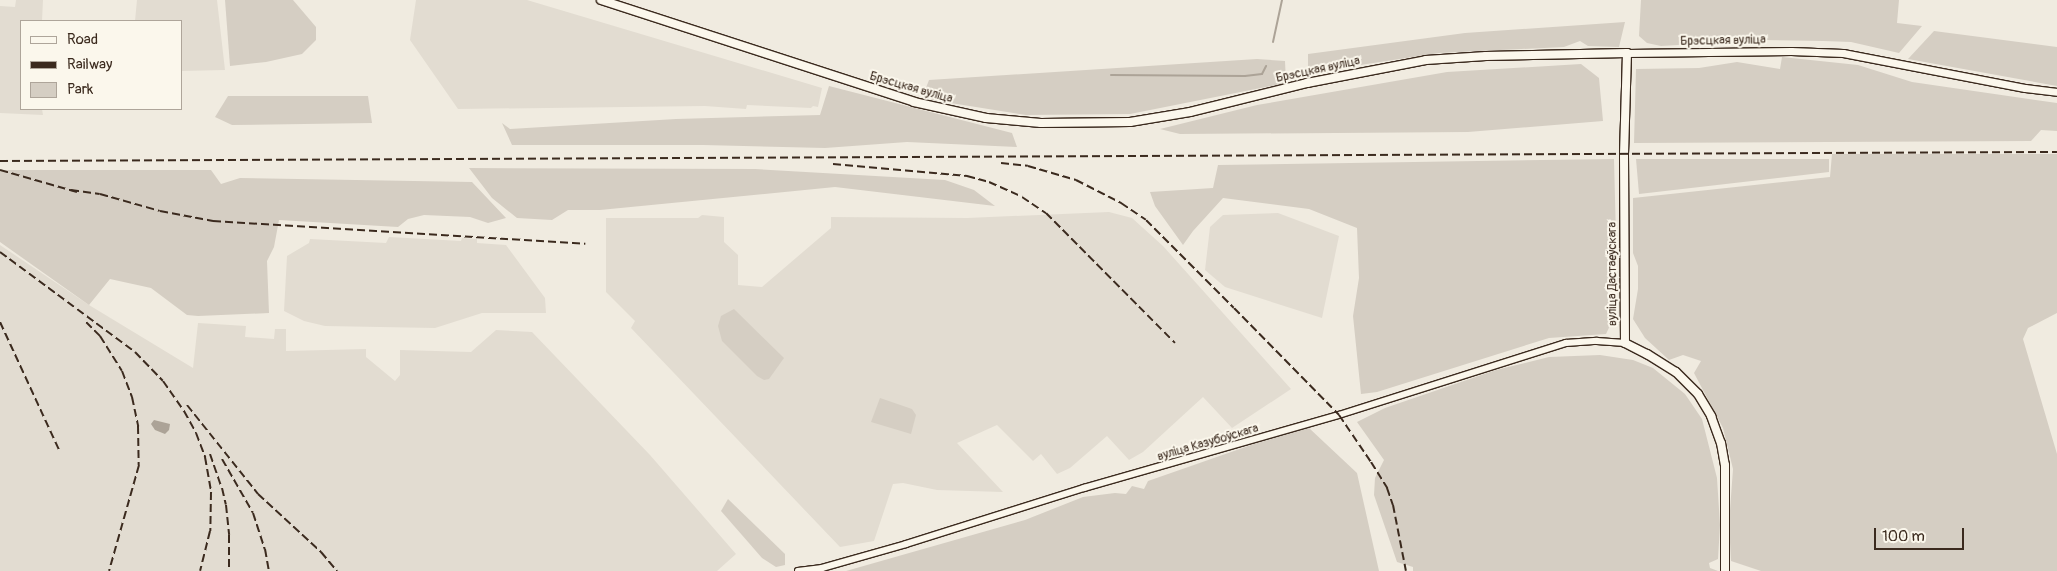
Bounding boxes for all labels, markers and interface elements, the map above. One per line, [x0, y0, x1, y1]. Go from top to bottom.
legend [20, 20, 182, 110]
text: Road [67, 30, 98, 49]
street label: Брэсцкая вуліца [1680, 33, 1766, 49]
street label: Брэсцкая вуліца [1275, 54, 1361, 86]
text: Railway [67, 55, 112, 74]
street label: Брэсцкая вуліца [868, 69, 954, 107]
text: Park [67, 80, 93, 99]
street label: вуліца Дастаеўскага [1606, 222, 1620, 326]
street label: вуліца Казубоўскага [1156, 422, 1260, 464]
scale bar [1877, 518, 1967, 550]
text: 100 m [1882, 527, 1925, 546]

